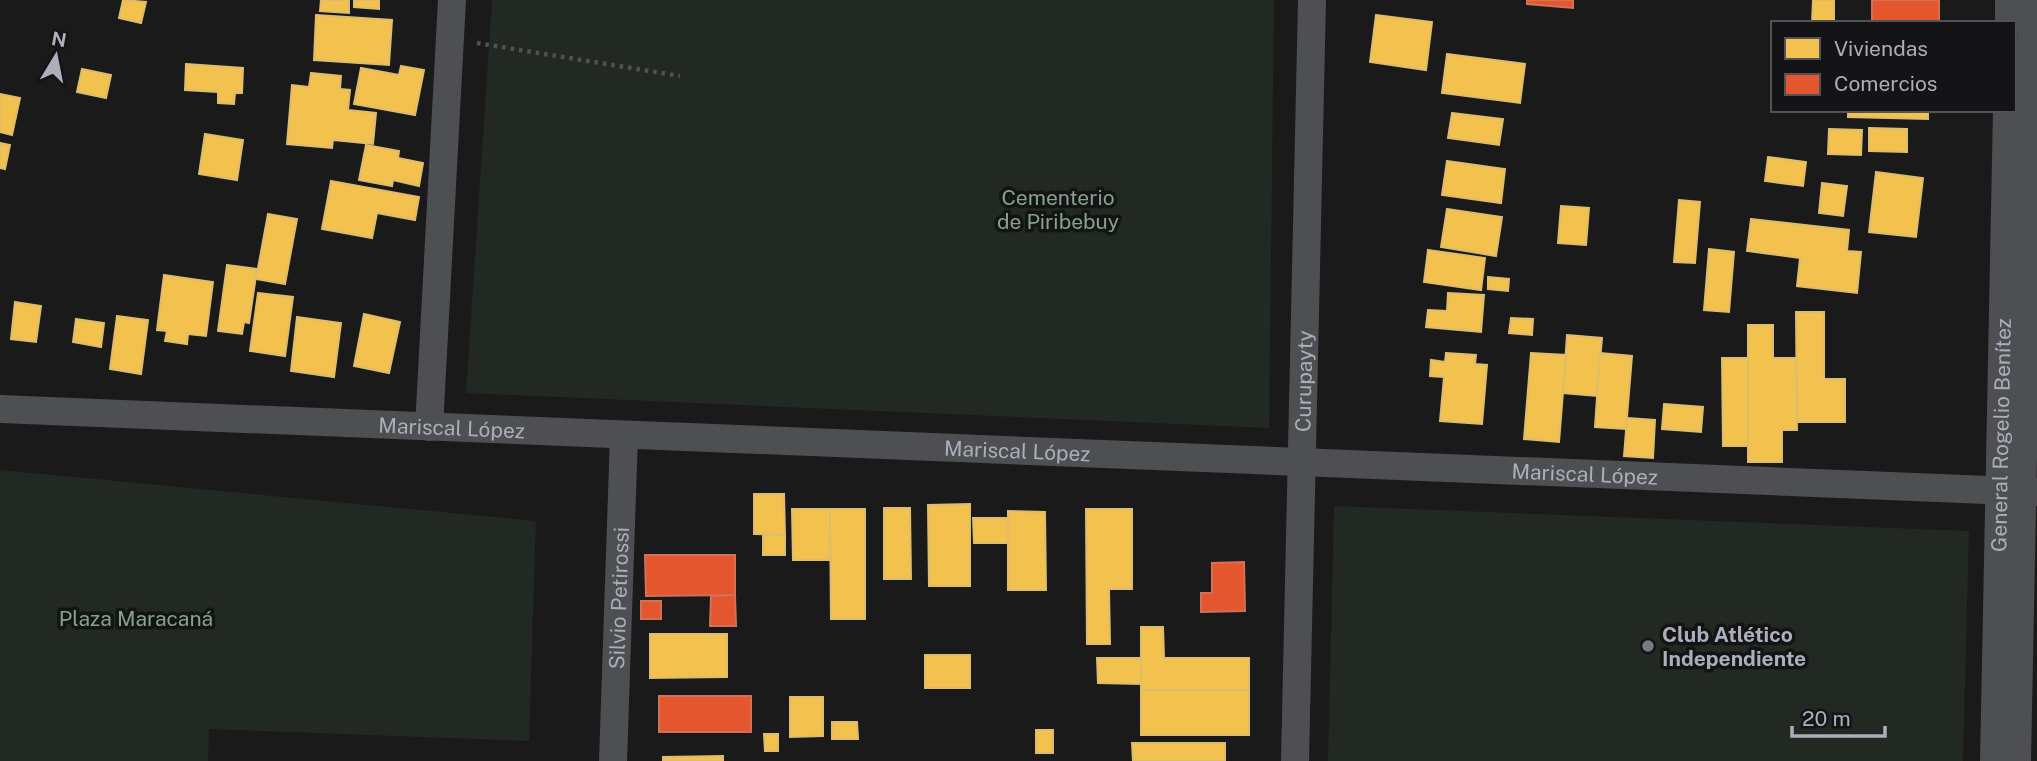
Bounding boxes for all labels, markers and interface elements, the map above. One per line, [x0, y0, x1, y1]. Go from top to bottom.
north arrow [21, 21, 91, 91]
legend [1771, 21, 2016, 112]
text: N [50, 27, 68, 51]
text: Viviendas [1834, 36, 1928, 61]
text: Comercios [1834, 71, 1937, 96]
park label: Cementerio de Piribebuy [997, 185, 1119, 234]
street label: General Rogelio Benítez [1986, 318, 2015, 552]
street label: Curupayty [1290, 330, 1317, 432]
street label: Mariscal López [378, 412, 525, 443]
street label: Mariscal López [943, 435, 1091, 466]
street label: Mariscal López [1511, 458, 1658, 489]
street label: Silvio Petirossi [604, 526, 633, 670]
park label: Plaza Maracaná [59, 606, 213, 631]
place label: Club Atlético Independiente [1662, 622, 1806, 671]
marker: Club Atlético Independiente [1640, 638, 1656, 654]
scale bar [1792, 694, 1885, 738]
text: 20 m [1802, 706, 1851, 731]

